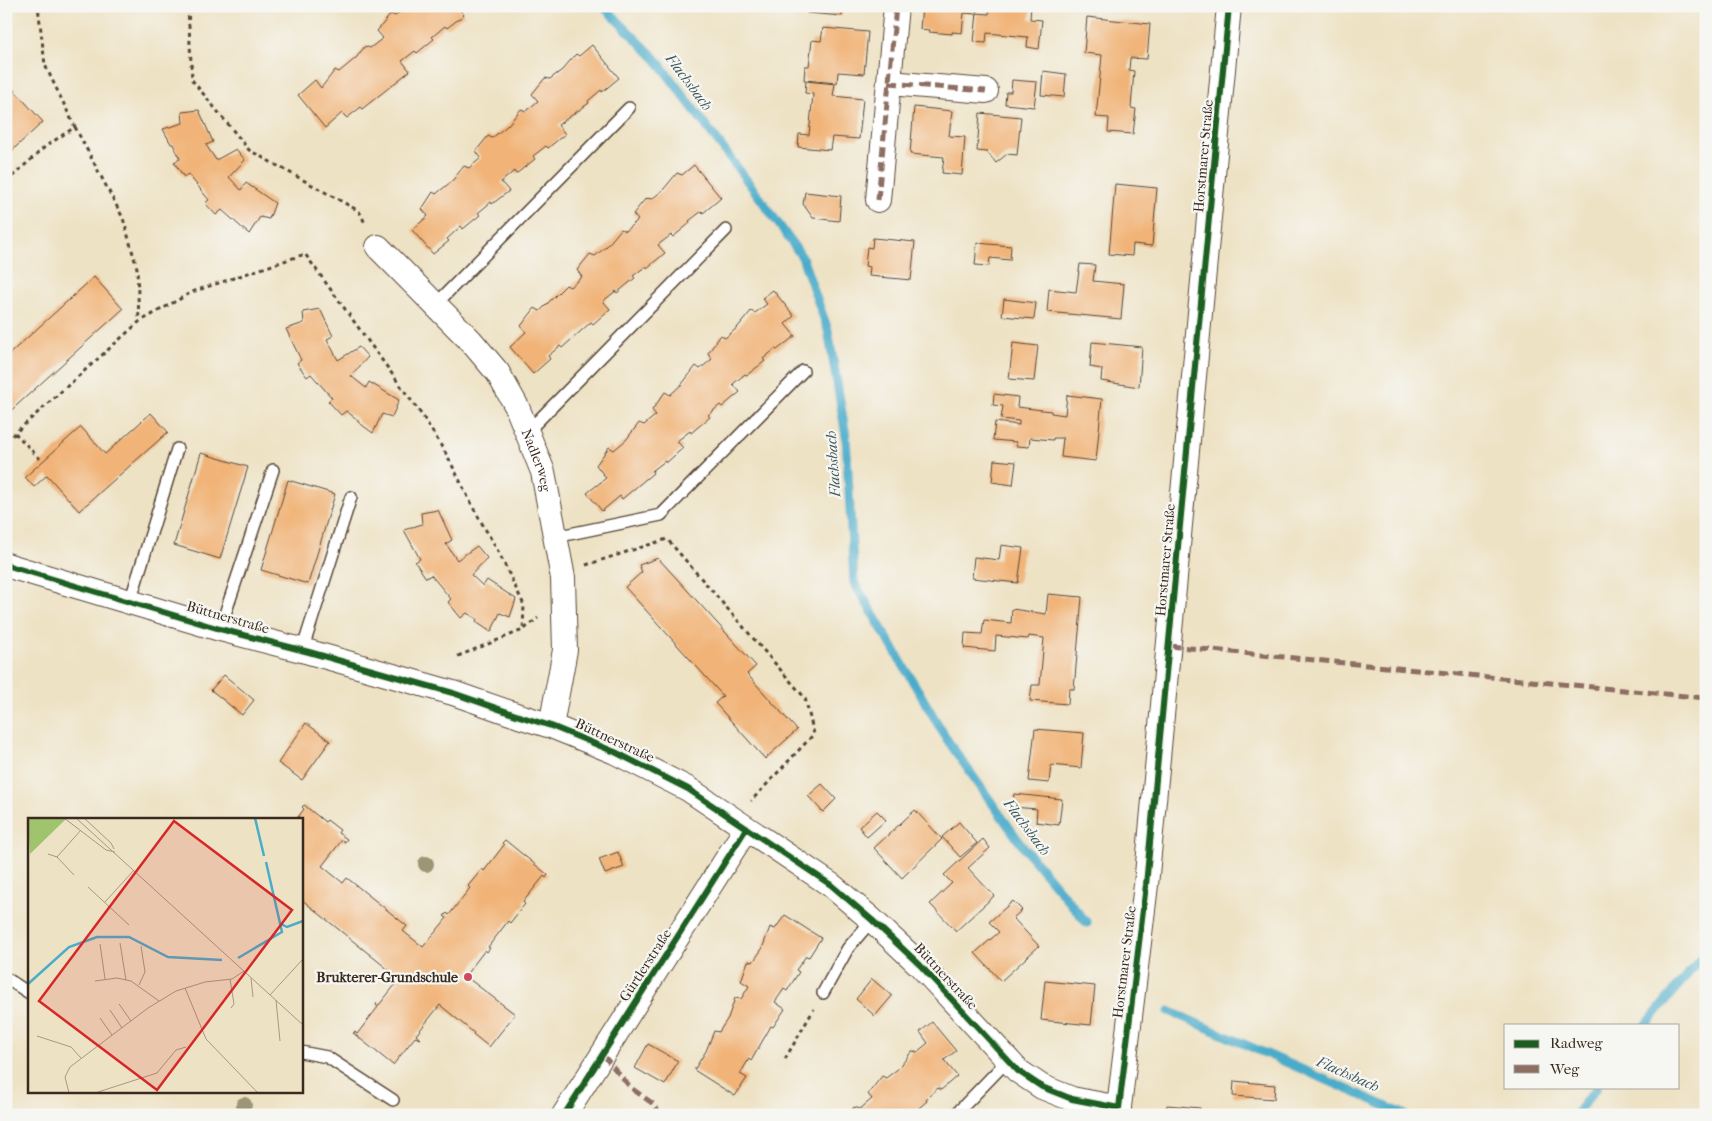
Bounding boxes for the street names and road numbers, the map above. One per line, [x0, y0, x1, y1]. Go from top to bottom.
street label: Horstmarer Straße [1190, 99, 1217, 213]
street label: Nadlerweg [518, 426, 555, 494]
street label: Horstmarer Straße [1152, 503, 1179, 617]
street label: Büttnerstraße [185, 598, 271, 637]
street label: Büttnerstraße [573, 715, 657, 766]
street label: Horstmarer Straße [1109, 905, 1140, 1019]
street label: Gürtlerstraße [616, 926, 675, 1005]
street label: Büttnerstraße [910, 939, 981, 1013]

